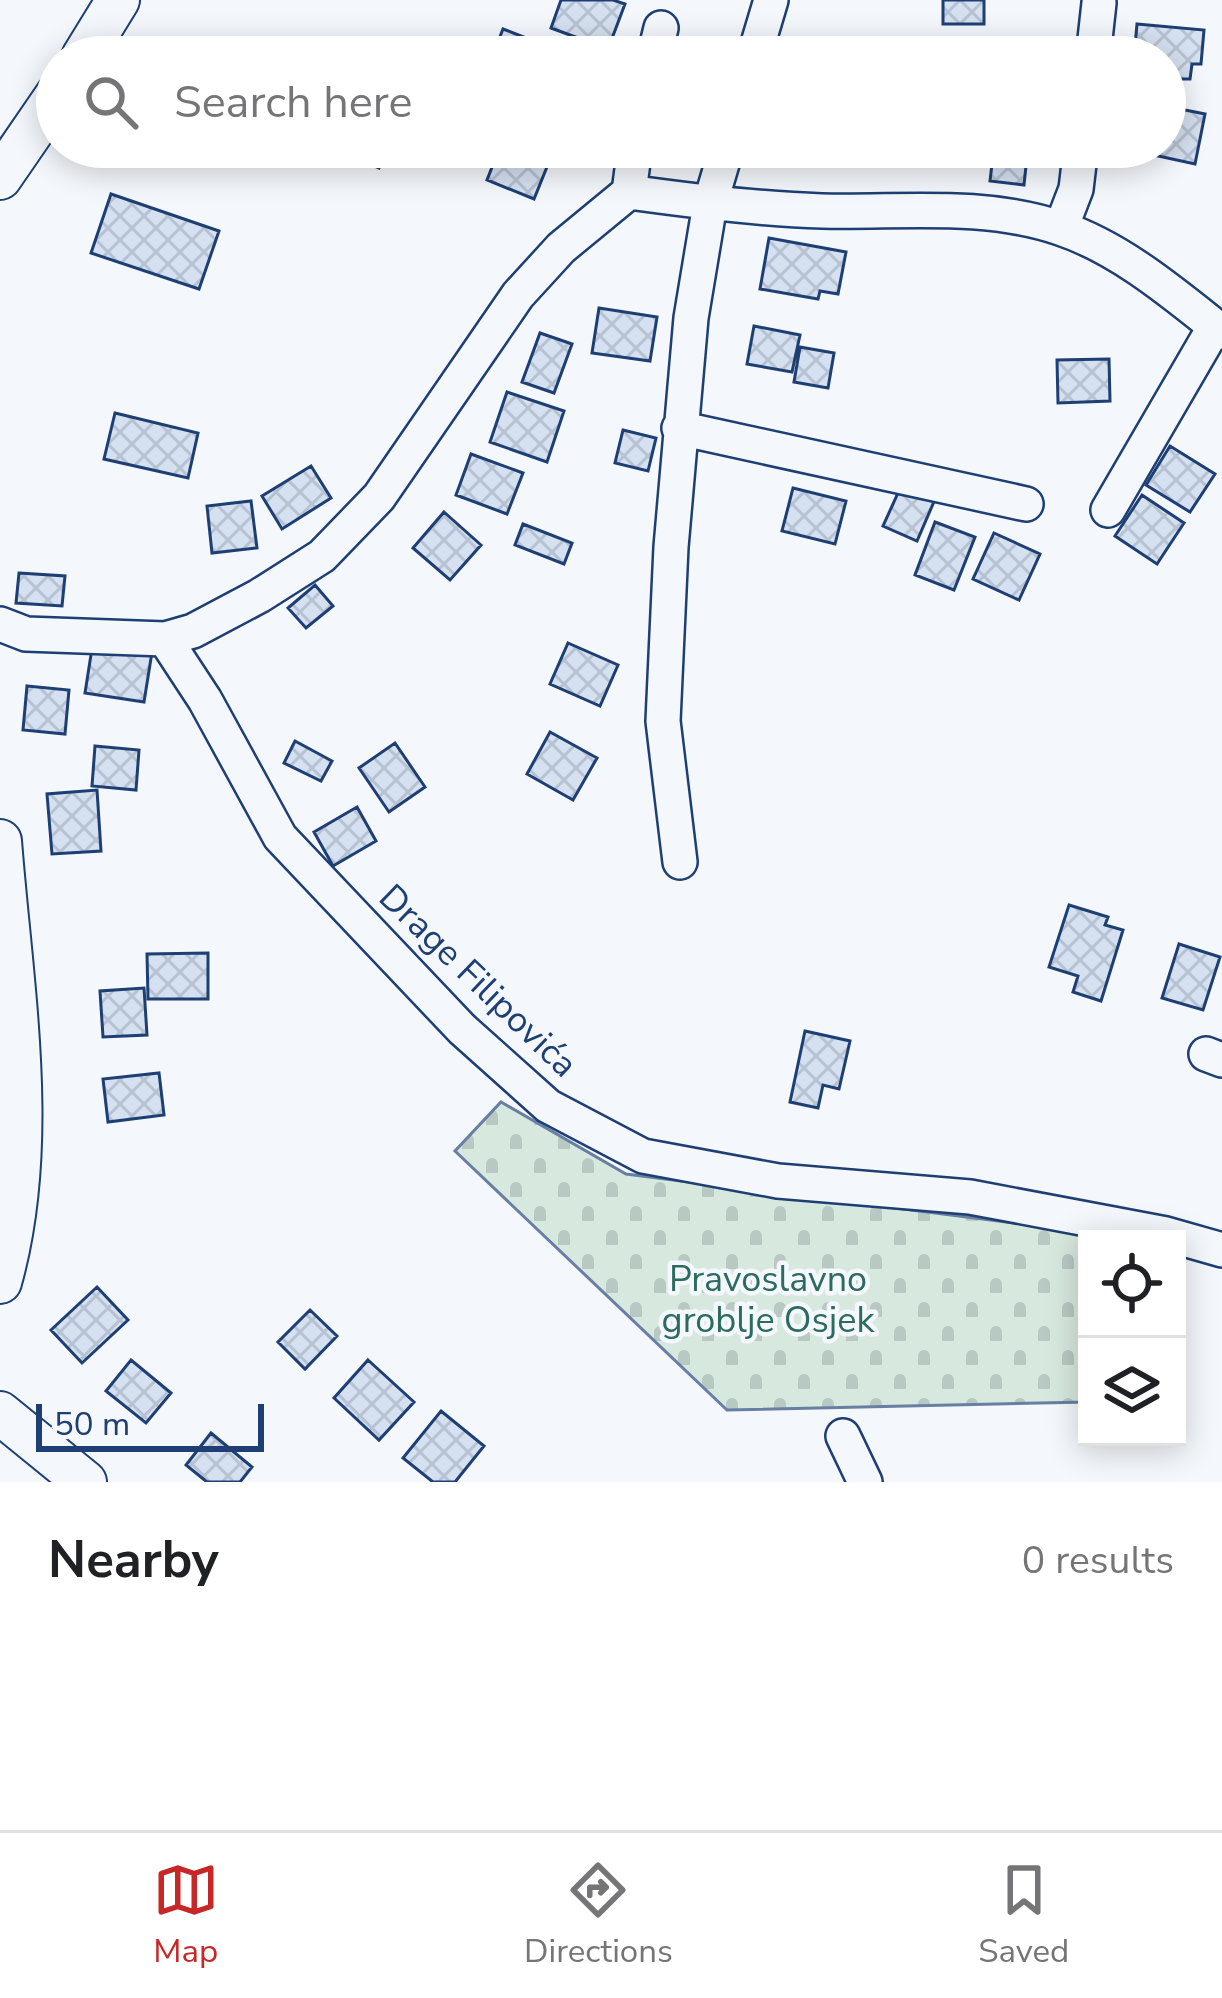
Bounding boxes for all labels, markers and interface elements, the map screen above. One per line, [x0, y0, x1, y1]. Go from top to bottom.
search box [36, 36, 1186, 168]
icon: search [78, 69, 144, 135]
text: Search here [174, 72, 413, 133]
street label: Drage Filipovića [368, 874, 588, 1088]
map controls [1078, 1230, 1186, 1446]
button: locate [1078, 1230, 1186, 1338]
park label: Pravoslavno groblje Osjek [662, 1255, 875, 1345]
button: layers [1078, 1338, 1186, 1446]
scale bar [36, 1398, 264, 1451]
text: 50 m [54, 1402, 130, 1447]
text: Nearby [48, 1525, 219, 1595]
text: 0 results [1022, 1534, 1174, 1587]
tab: Map [153, 1857, 219, 1974]
tab: Directions [524, 1857, 673, 1974]
tab: Saved [978, 1857, 1069, 1974]

